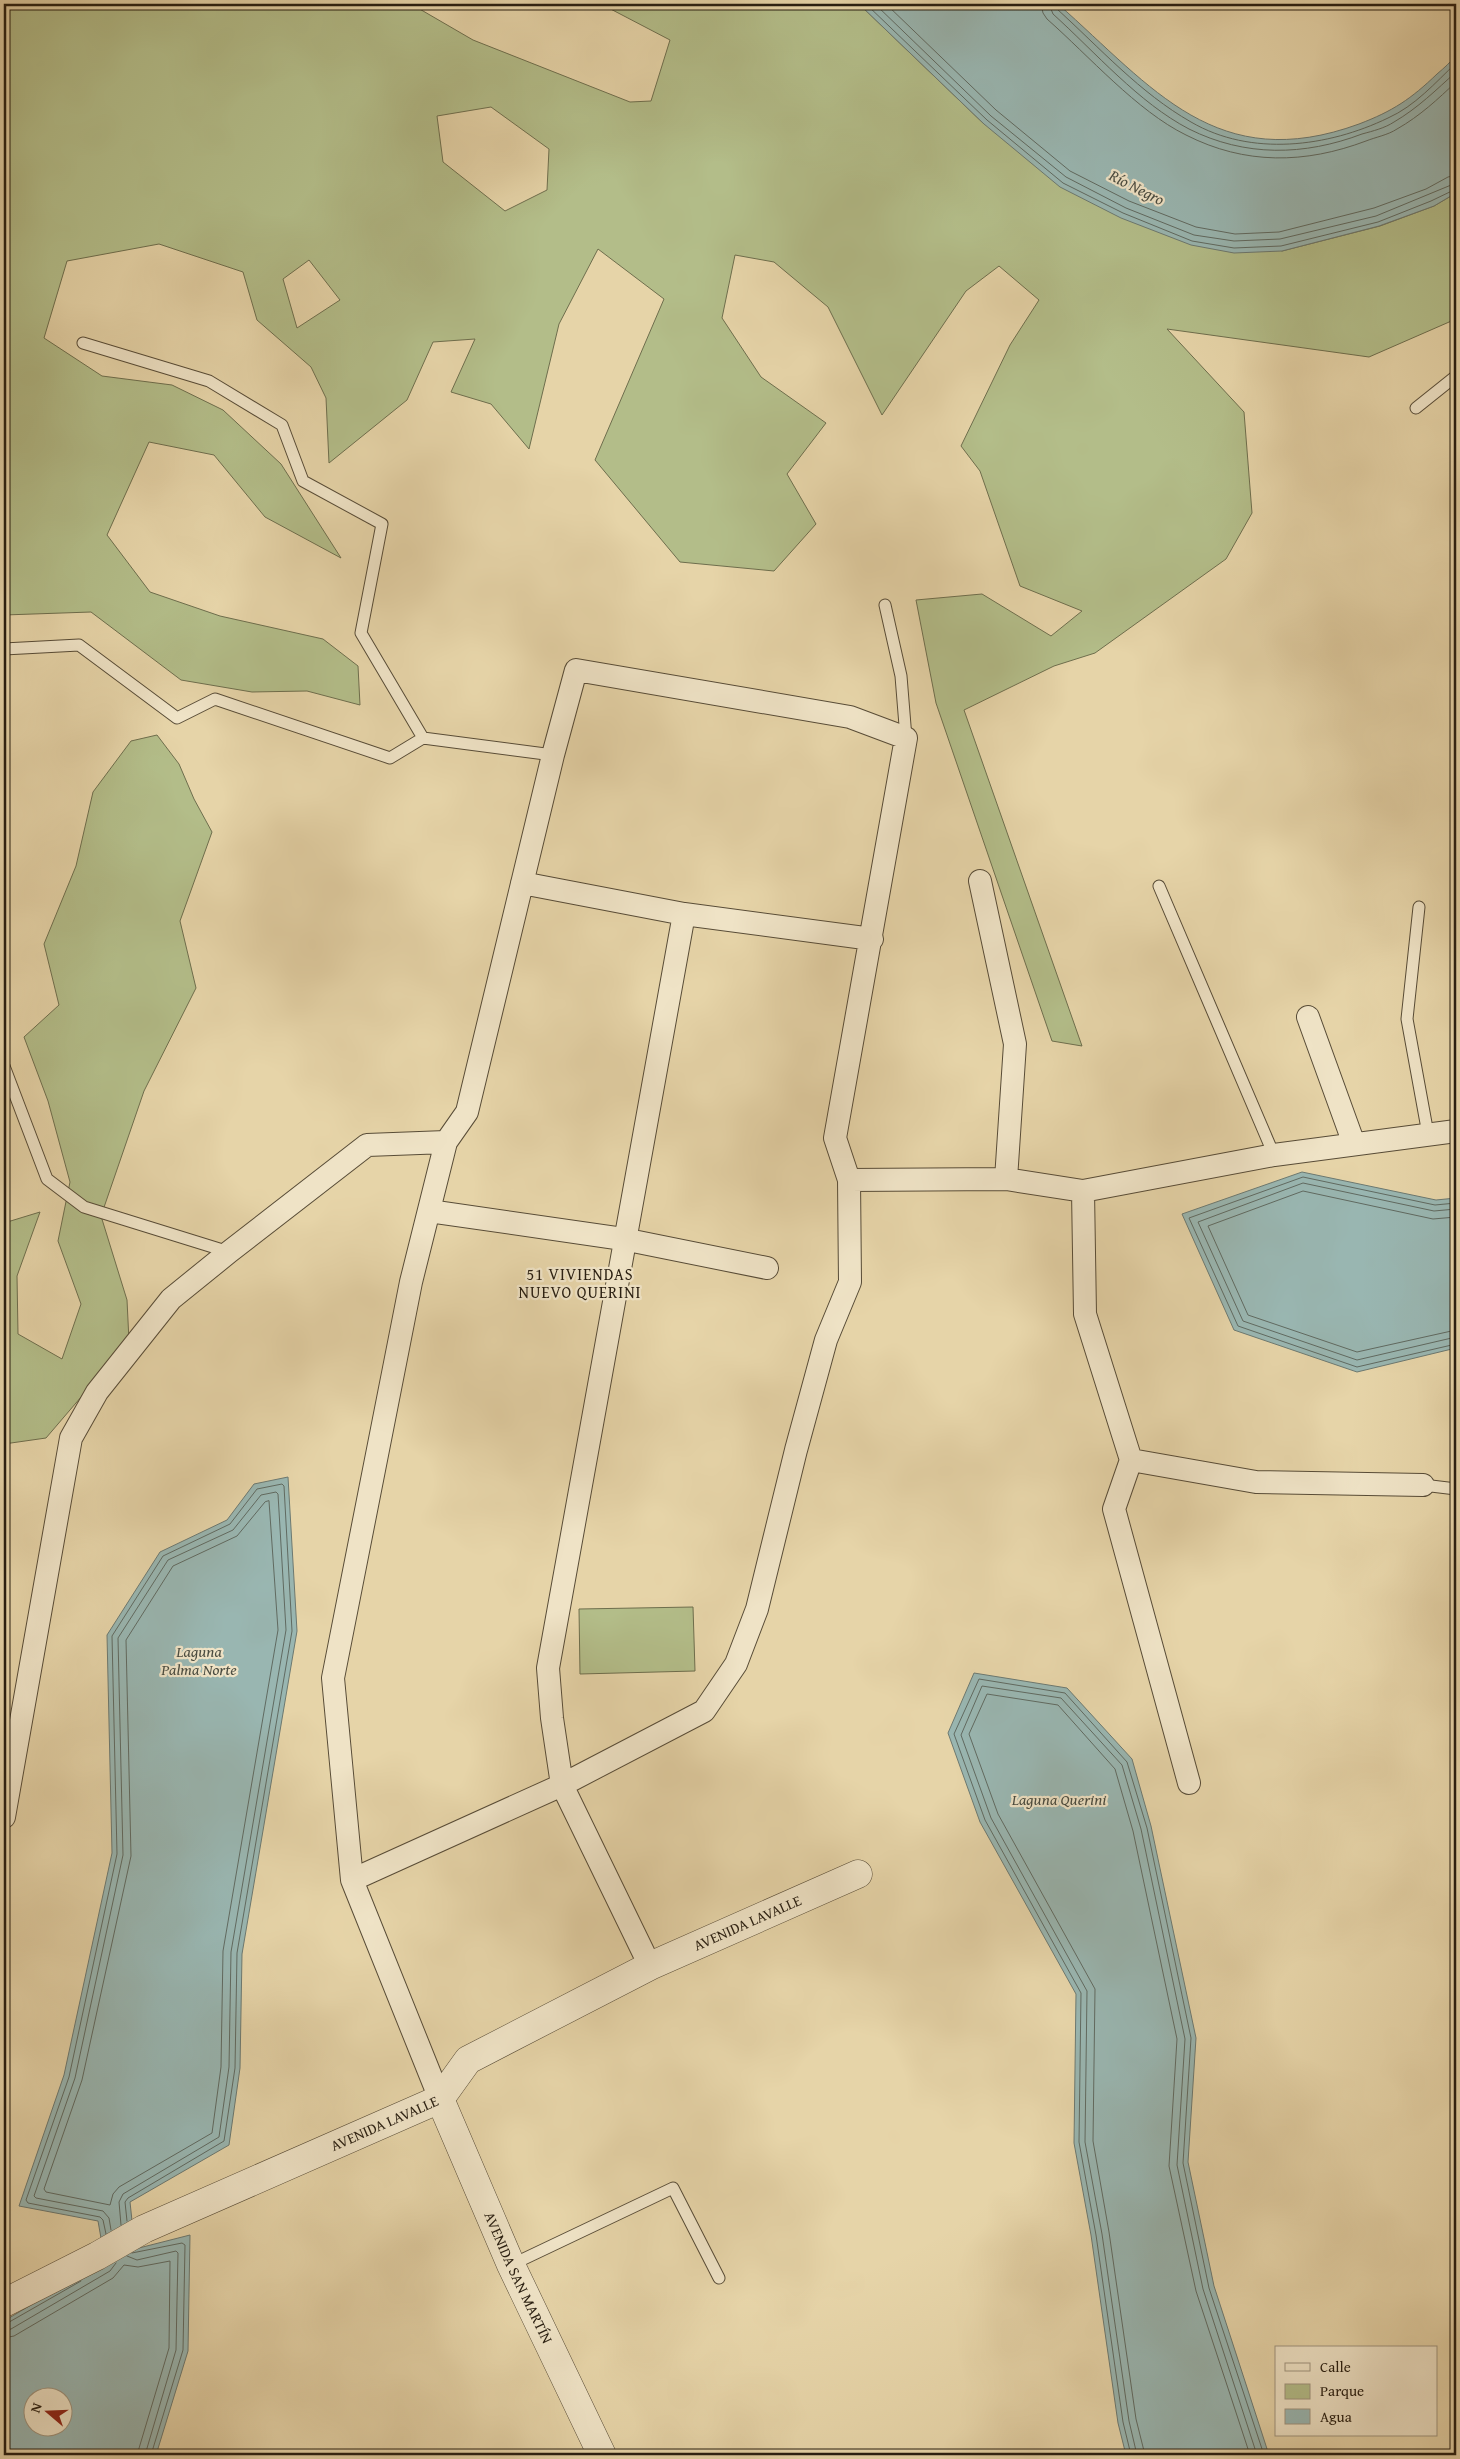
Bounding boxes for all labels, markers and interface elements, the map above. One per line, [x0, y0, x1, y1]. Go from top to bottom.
water label: Río Negro [1104, 162, 1169, 211]
district label: 51 VIVIENDAS NUEVO QUERINI [518, 1262, 642, 1304]
water label: Laguna Palma Norte [160, 1639, 237, 1681]
water label: Laguna Querini [1011, 1787, 1106, 1811]
street label: AVENIDA LAVALLE [690, 1889, 805, 1956]
street label: AVENIDA LAVALLE [327, 2090, 442, 2156]
street label: AVENIDA SAN MARTÍN [479, 2208, 558, 2347]
legend [1275, 2346, 1438, 2436]
text: Calle [1320, 2356, 1351, 2377]
text: Parque [1320, 2380, 1364, 2401]
north arrow [22, 2386, 72, 2436]
text: N [25, 2399, 47, 2415]
text: Agua [1320, 2406, 1352, 2427]

